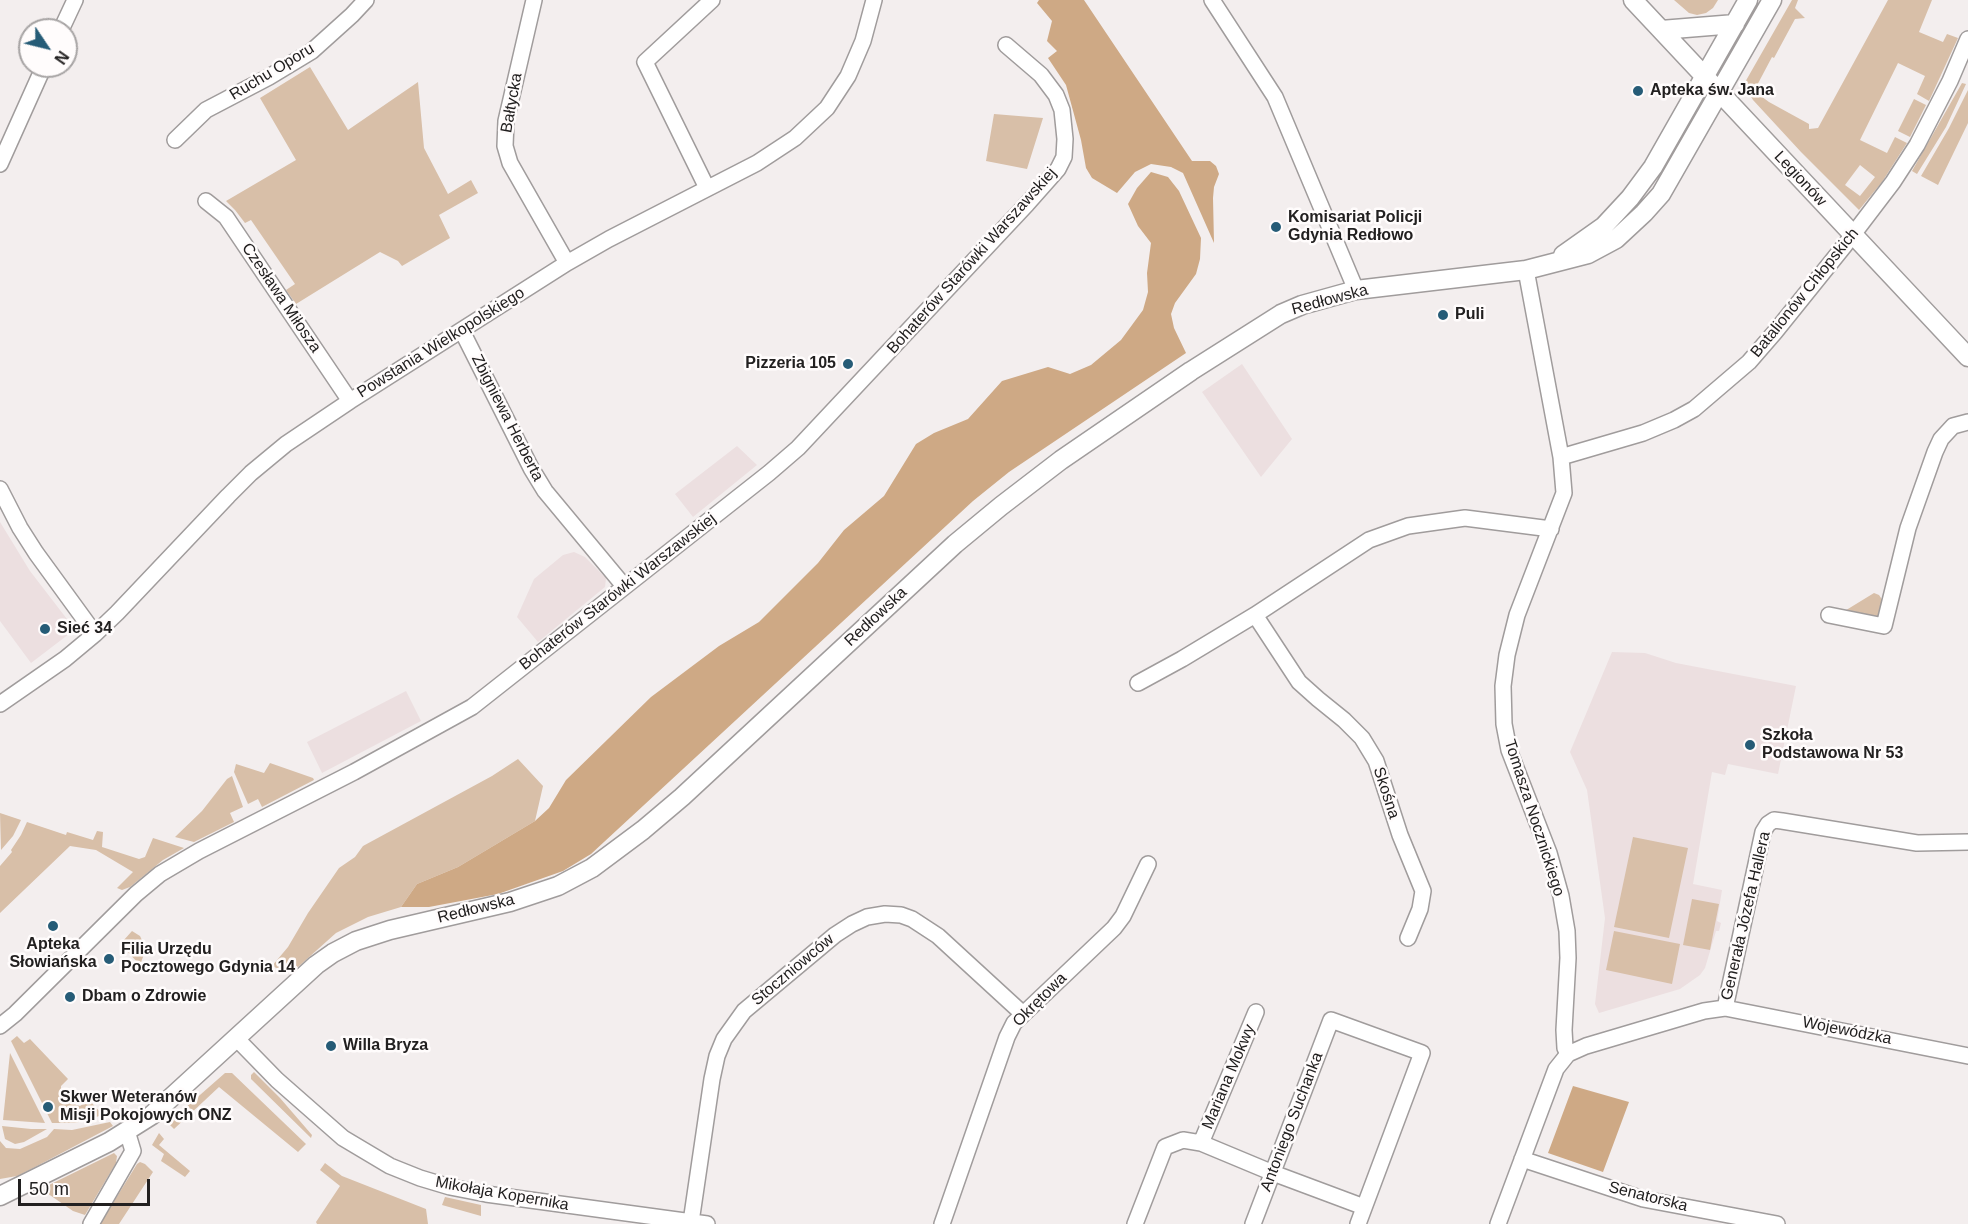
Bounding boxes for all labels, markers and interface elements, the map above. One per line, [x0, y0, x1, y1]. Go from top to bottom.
north arrow [18, 18, 78, 78]
street label: Ruchu Oporu [226, 39, 318, 105]
text: N [51, 48, 72, 67]
street label: Bałtycka [497, 72, 527, 134]
place label: Apteka św. Jana [1650, 81, 1774, 101]
marker: Apteka św. Jana [1631, 84, 1645, 98]
street label: Legionów [1770, 147, 1830, 211]
street label: Bohaterów Starówki Warszawskiej [883, 164, 1061, 358]
place label: Komisariat Policji Gdynia Redłowo [1288, 208, 1422, 246]
marker: Komisariat Policji Gdynia Redłowo [1269, 220, 1283, 234]
street label: Batalionów Chłopskich [1747, 224, 1863, 362]
street label: Czesława Miłosza [237, 240, 325, 356]
street label: Redłowska [1290, 281, 1370, 319]
street label: Powstania Wielkopolskiego [354, 283, 528, 403]
place label: Puli [1455, 305, 1484, 325]
marker: Puli [1436, 308, 1450, 322]
street label: Zbigniewa Herberta [467, 351, 547, 485]
place label: Pizzeria 105 [745, 354, 836, 374]
marker: Pizzeria 105 [841, 357, 855, 371]
street label: Bohaterów Starówki Warszawskiej [516, 509, 720, 675]
street label: Redłowska [841, 583, 911, 651]
place label: Sieć 34 [57, 619, 112, 639]
marker: Sieć 34 [38, 622, 52, 636]
place label: Szkoła Podstawowa Nr 53 [1762, 726, 1903, 764]
street label: Tomasza Nocznickiego [1500, 737, 1568, 899]
marker: Szkoła Podstawowa Nr 53 [1743, 738, 1757, 752]
street label: Skośna [1369, 765, 1403, 821]
street label: Generała Józefa Hallera [1717, 830, 1775, 1002]
street label: Redłowska [436, 890, 516, 928]
marker: Apteka Słowiańska [46, 919, 60, 933]
street label: Stoczniowców [748, 930, 838, 1010]
place label: Apteka Słowiańska [9, 935, 97, 973]
place label: Filia Urzędu Pocztowego Gdynia 14 [121, 940, 295, 978]
marker: Filia Urzędu Pocztowego Gdynia 14 [102, 952, 116, 966]
street label: Okrętowa [1009, 969, 1071, 1031]
place label: Dbam o Zdrowie [82, 987, 206, 1007]
marker: Dbam o Zdrowie [63, 990, 77, 1004]
street label: Wojewódzka [1801, 1013, 1893, 1049]
street label: Mariana Mokwy [1198, 1022, 1260, 1132]
place label: Willa Bryza [343, 1036, 428, 1056]
marker: Willa Bryza [324, 1039, 338, 1053]
street label: Antoniego Suchanka [1257, 1050, 1327, 1194]
place label: Skwer Weteranów Misji Pokojowych ONZ [60, 1088, 232, 1126]
marker: Skwer Weteranów Misji Pokojowych ONZ [41, 1100, 55, 1114]
scale bar [21, 1167, 153, 1205]
street label: Mikołaja Kopernika [434, 1173, 570, 1215]
street label: Senatorska [1606, 1178, 1690, 1216]
text: 50 m [29, 1179, 69, 1199]

